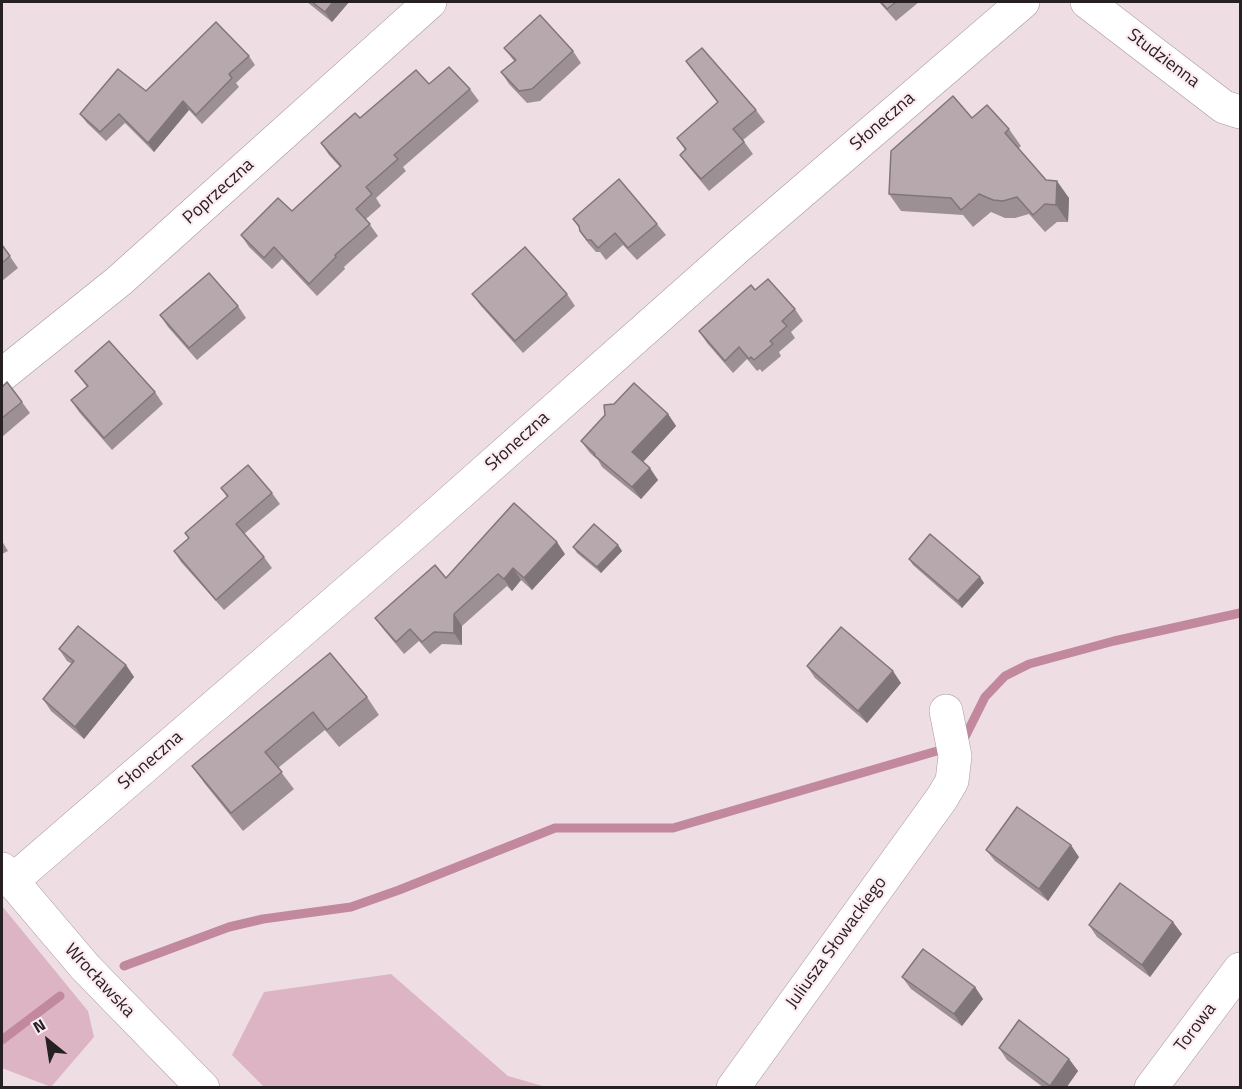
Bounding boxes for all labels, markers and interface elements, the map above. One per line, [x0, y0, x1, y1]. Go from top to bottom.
street label: Studzienna [1123, 25, 1203, 93]
street label: Słoneczna [846, 88, 920, 156]
street label: Poprzeczna [179, 155, 259, 229]
street label: Słoneczna [482, 408, 554, 476]
street label: Słoneczna [114, 727, 188, 795]
street label: Juliusza Słowackiego [782, 873, 892, 1013]
street label: Wrocławska [59, 940, 139, 1022]
street label: Torowa [1171, 999, 1221, 1057]
north arrow [18, 1011, 78, 1071]
text: N [28, 1012, 50, 1039]

